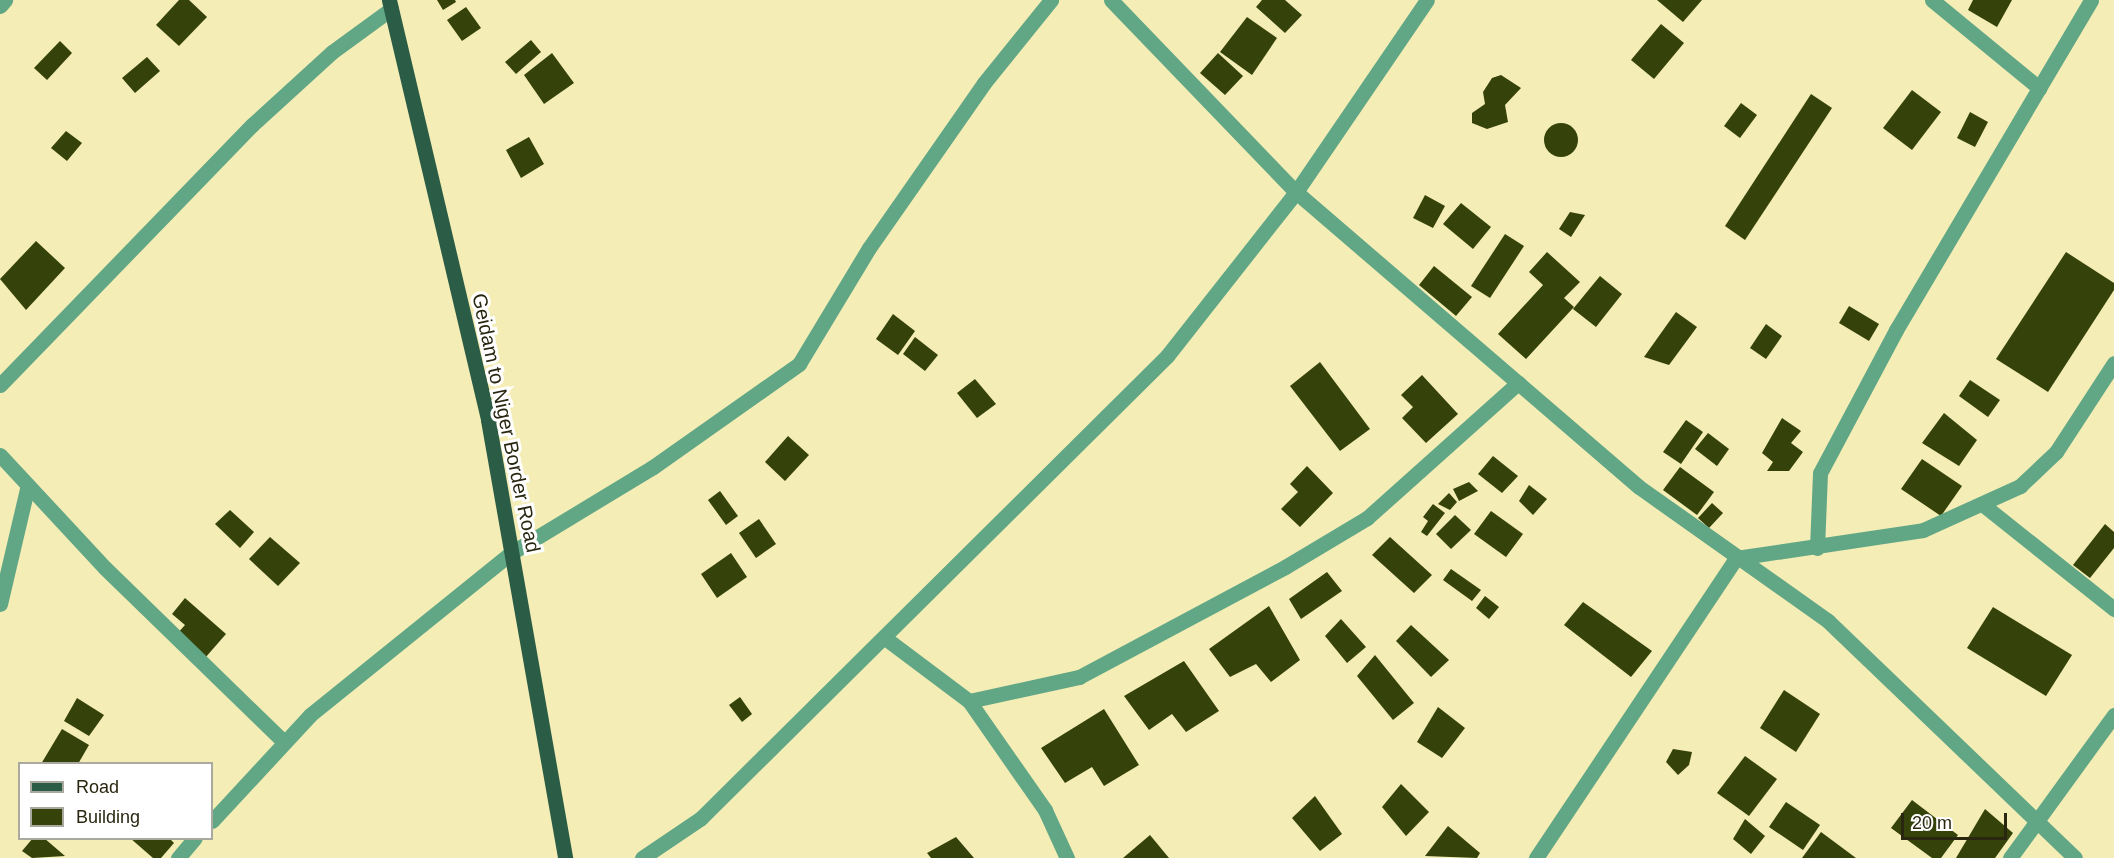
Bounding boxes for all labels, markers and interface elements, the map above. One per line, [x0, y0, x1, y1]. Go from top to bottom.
street label: Geidam to Niger Border Road [467, 291, 545, 555]
legend [18, 762, 213, 840]
text: Road [76, 777, 119, 797]
scale bar [1904, 801, 2010, 839]
text: Building [76, 807, 140, 827]
text: 20 m [1912, 813, 1952, 833]

